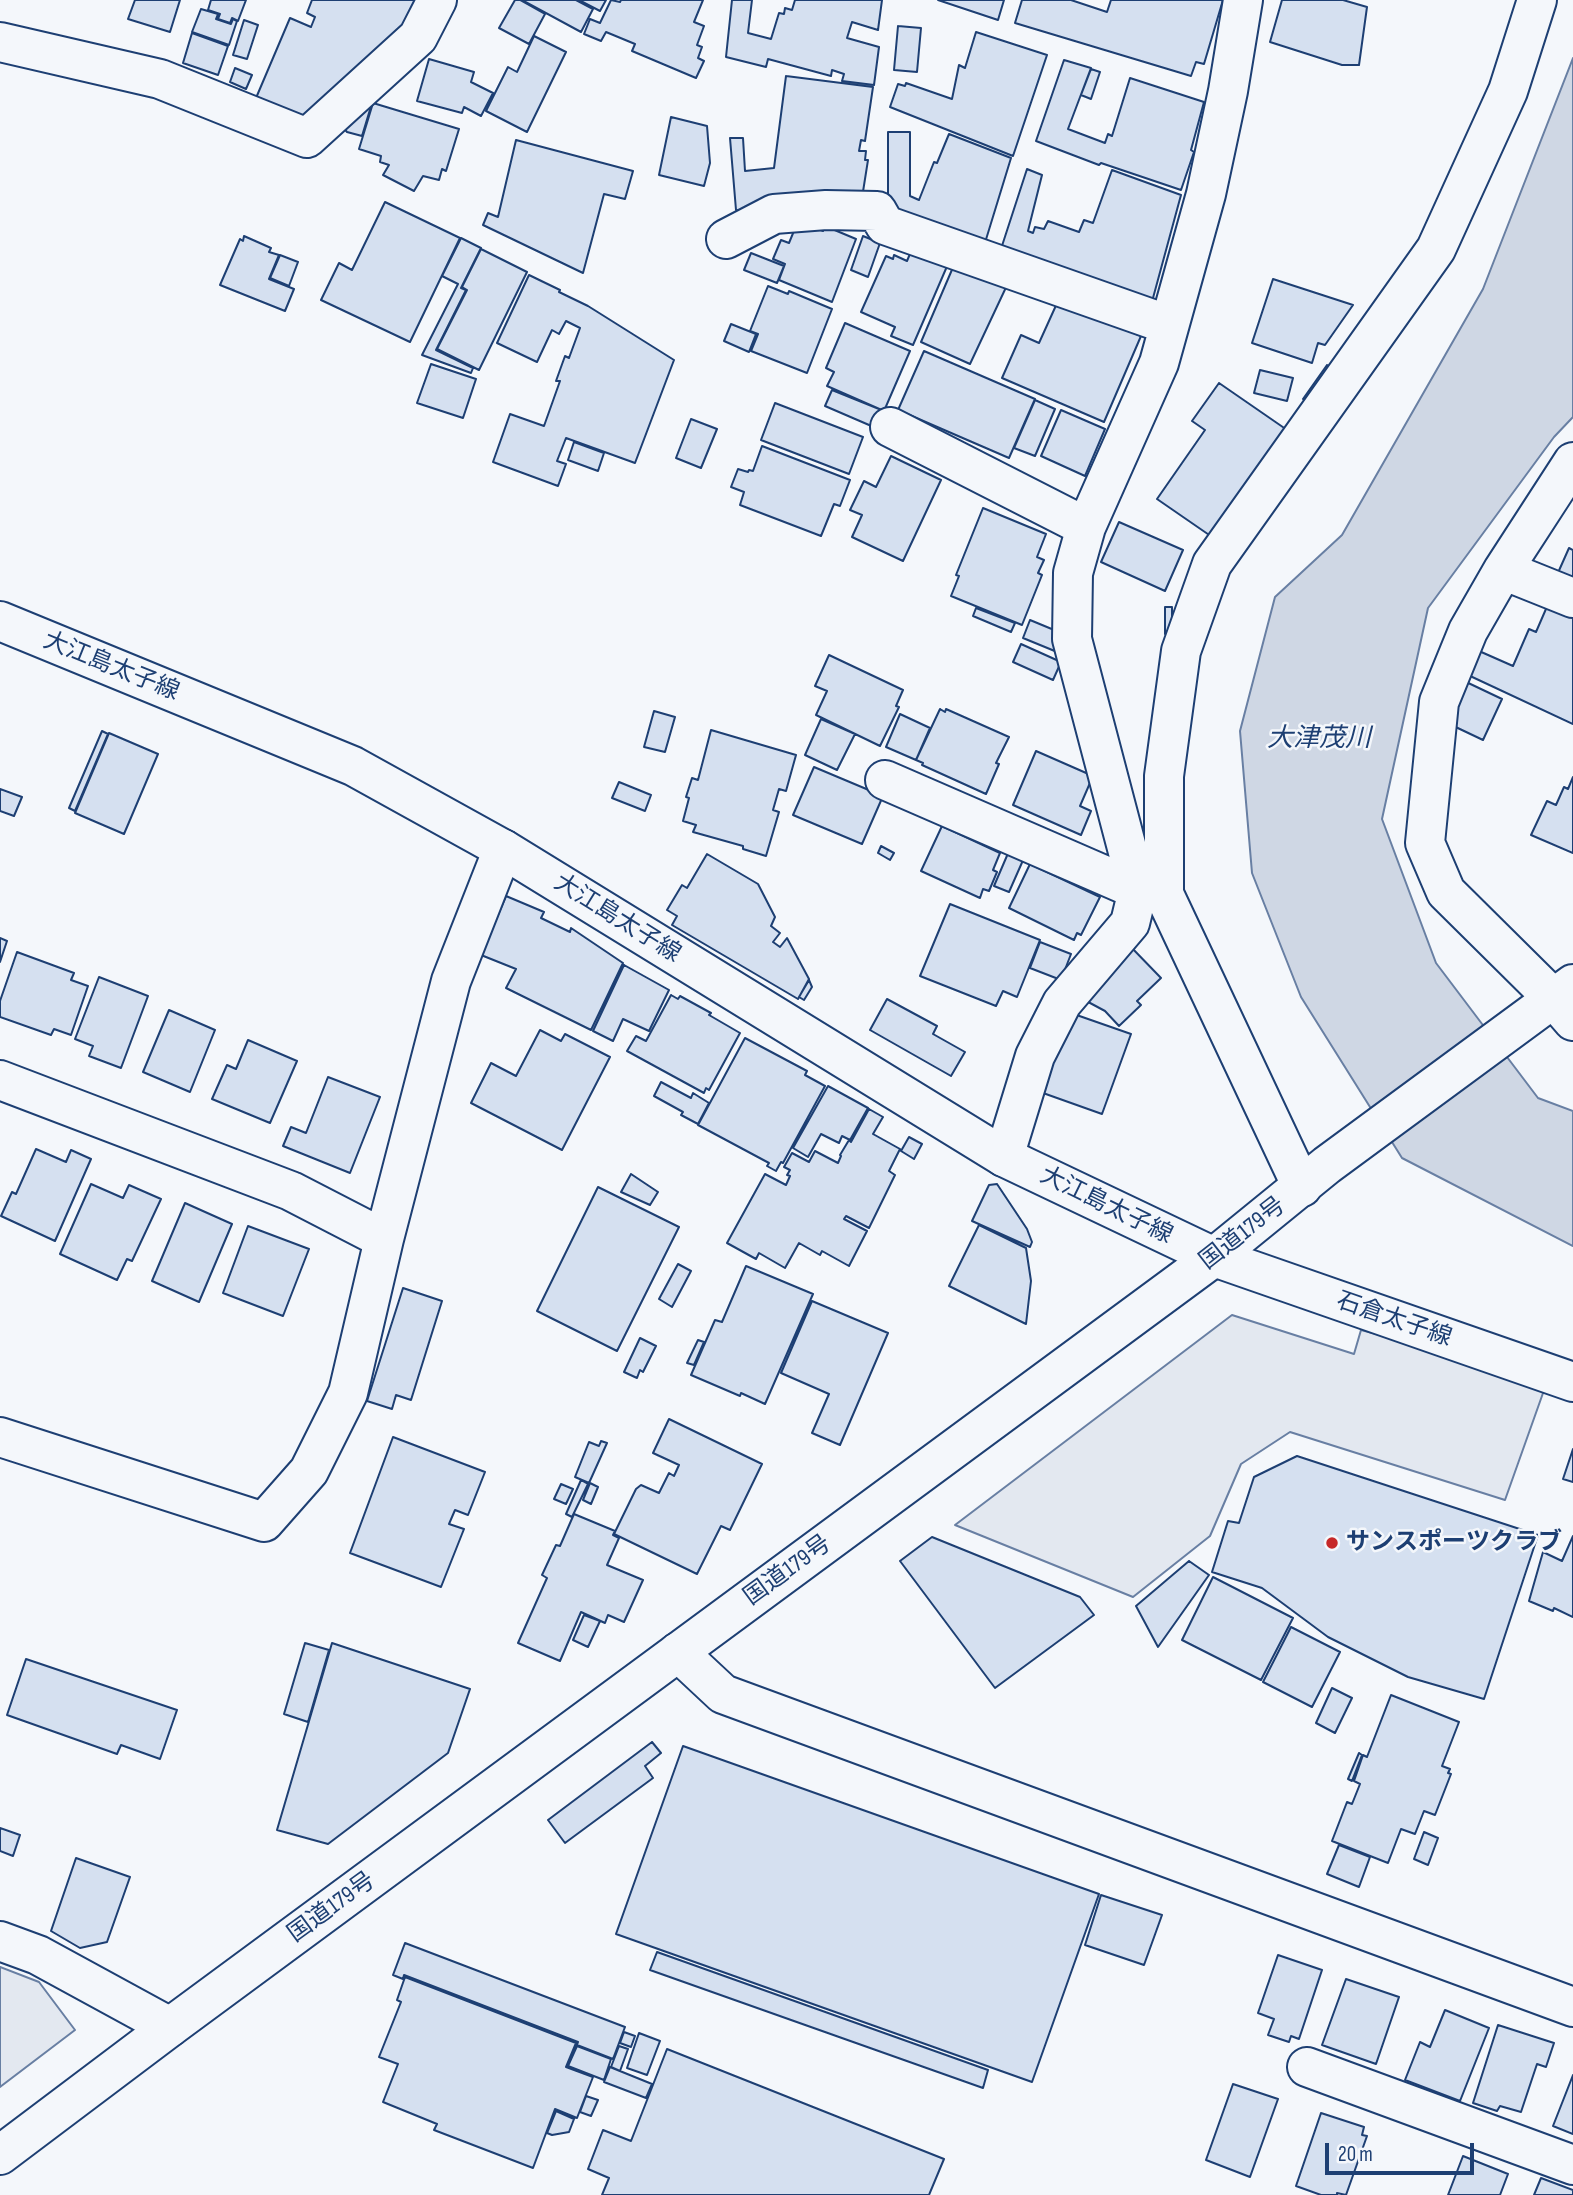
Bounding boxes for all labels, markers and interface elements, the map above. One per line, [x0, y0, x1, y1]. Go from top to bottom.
street label: 大江島太子線 [39, 627, 183, 707]
water label: 大津茂川 [1267, 723, 1371, 755]
street label: 大江島太子線 [548, 869, 686, 969]
street label: 大江島太子線 [1035, 1161, 1177, 1251]
street label: 国道179号 [1195, 1192, 1291, 1276]
street label: 石倉太子線 [1333, 1287, 1455, 1353]
place label: サンスポーツクラブ [1346, 1529, 1562, 1557]
street label: 国道179号 [739, 1530, 837, 1612]
marker: サンスポーツクラブ [1324, 1535, 1340, 1551]
street label: 国道179号 [283, 1867, 381, 1949]
scale bar [1328, 2128, 1477, 2172]
text: 20 m [1338, 2142, 1373, 2167]

